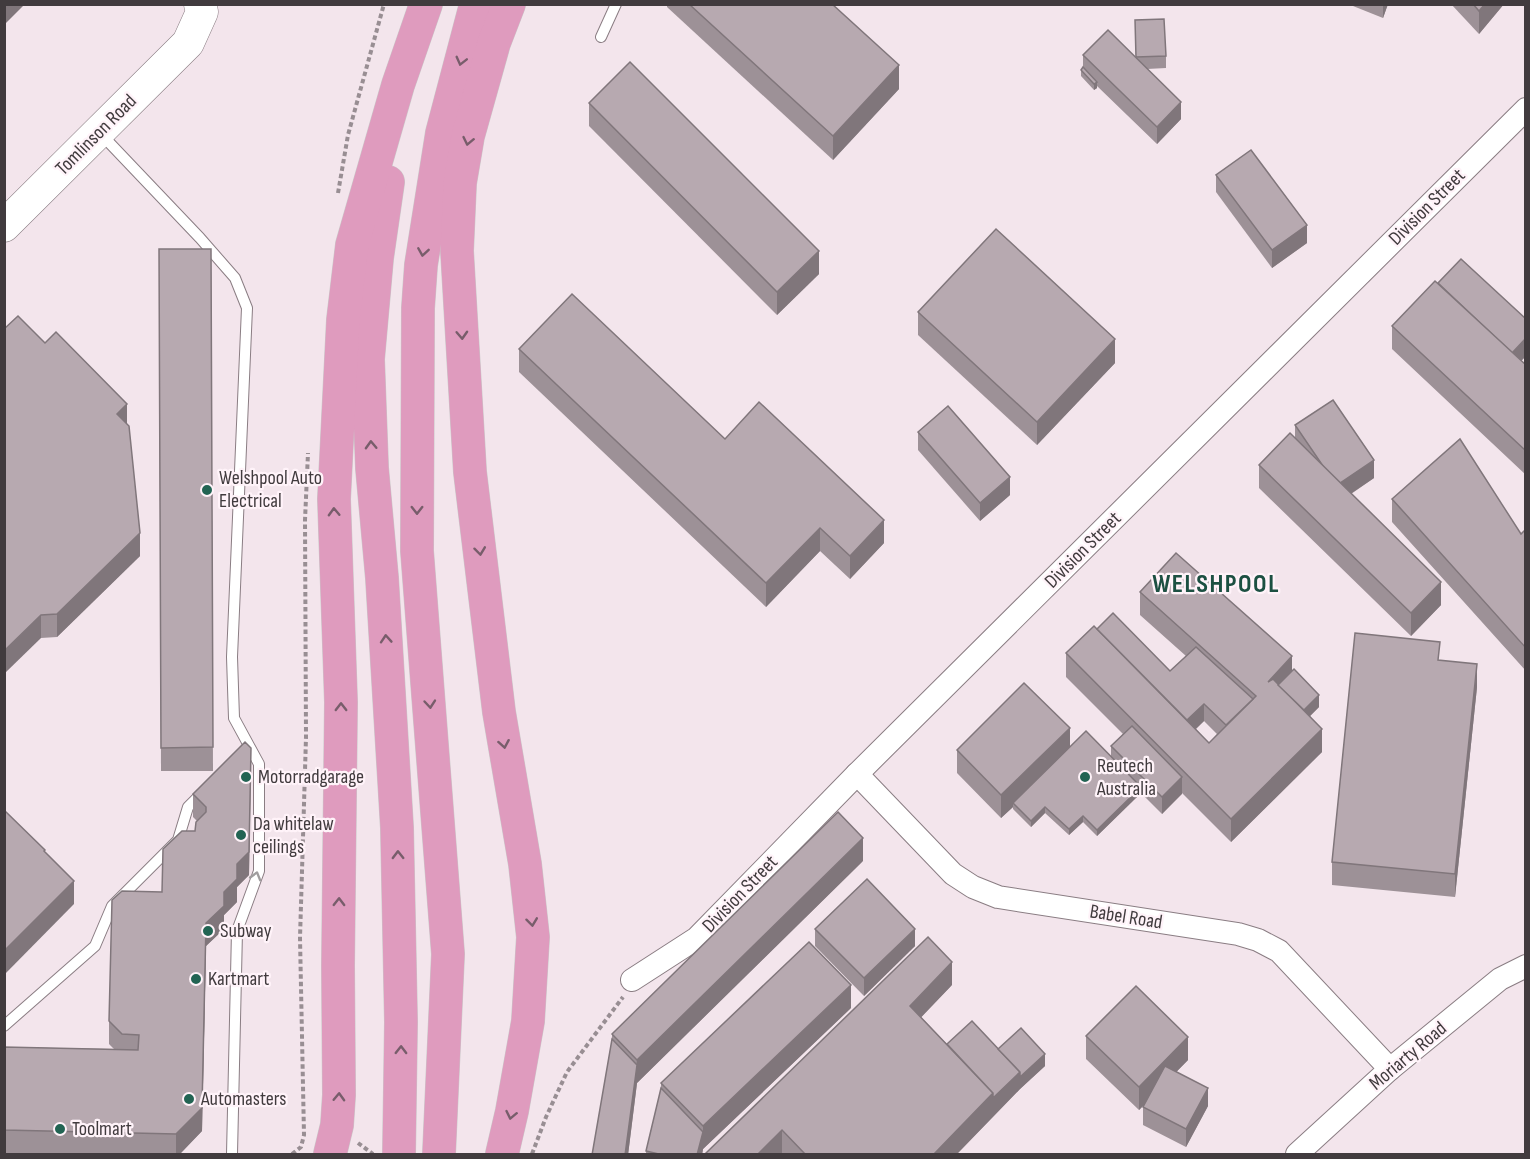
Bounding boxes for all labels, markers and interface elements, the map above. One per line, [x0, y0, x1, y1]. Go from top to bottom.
one-way arrow [455, 56, 468, 66]
street label: Tomlinson Road [50, 89, 142, 181]
one-way arrow [462, 135, 475, 145]
street label: Division Street [1384, 164, 1470, 250]
one-way arrow [418, 247, 430, 257]
one-way arrow [455, 330, 468, 339]
one-way arrow [365, 440, 377, 449]
place label: Welshpool Auto Electrical [219, 466, 322, 513]
marker: Welshpool Auto Electrical [200, 483, 214, 497]
one-way arrow [411, 505, 423, 514]
street label: Division Street [1040, 507, 1126, 593]
one-way arrow [328, 508, 340, 517]
one-way arrow [473, 546, 485, 555]
district label: WELSHPOOL [1152, 569, 1280, 600]
one-way arrow [379, 635, 392, 644]
one-way arrow [423, 700, 436, 709]
one-way arrow [335, 703, 347, 712]
one-way arrow [497, 739, 510, 749]
place label: Reutech Australia [1096, 754, 1156, 801]
place label: Motorradgarage [258, 765, 364, 789]
marker: Motorradgarage [239, 770, 253, 784]
marker: Reutech Australia [1078, 770, 1092, 784]
place label: Da whitelaw ceilings [253, 812, 334, 859]
marker: Da whitelaw ceilings [234, 828, 248, 842]
one-way arrow [392, 850, 404, 859]
street label: Division Street [697, 850, 783, 938]
one-way arrow [249, 871, 261, 882]
one-way arrow [333, 898, 345, 907]
street label: Babel Road [1088, 899, 1164, 935]
one-way arrow [525, 918, 537, 927]
place label: Subway [220, 919, 272, 943]
marker: Subway [201, 924, 215, 938]
place label: Kartmart [208, 967, 269, 991]
marker: Kartmart [189, 972, 203, 986]
street label: Moriarty Road [1364, 1017, 1452, 1095]
one-way arrow [395, 1045, 407, 1054]
place label: Automasters [200, 1087, 286, 1111]
marker: Automasters [182, 1092, 196, 1106]
one-way arrow [332, 1093, 345, 1102]
one-way arrow [505, 1110, 518, 1120]
place label: Toolmart [72, 1117, 132, 1141]
marker: Toolmart [53, 1122, 67, 1136]

